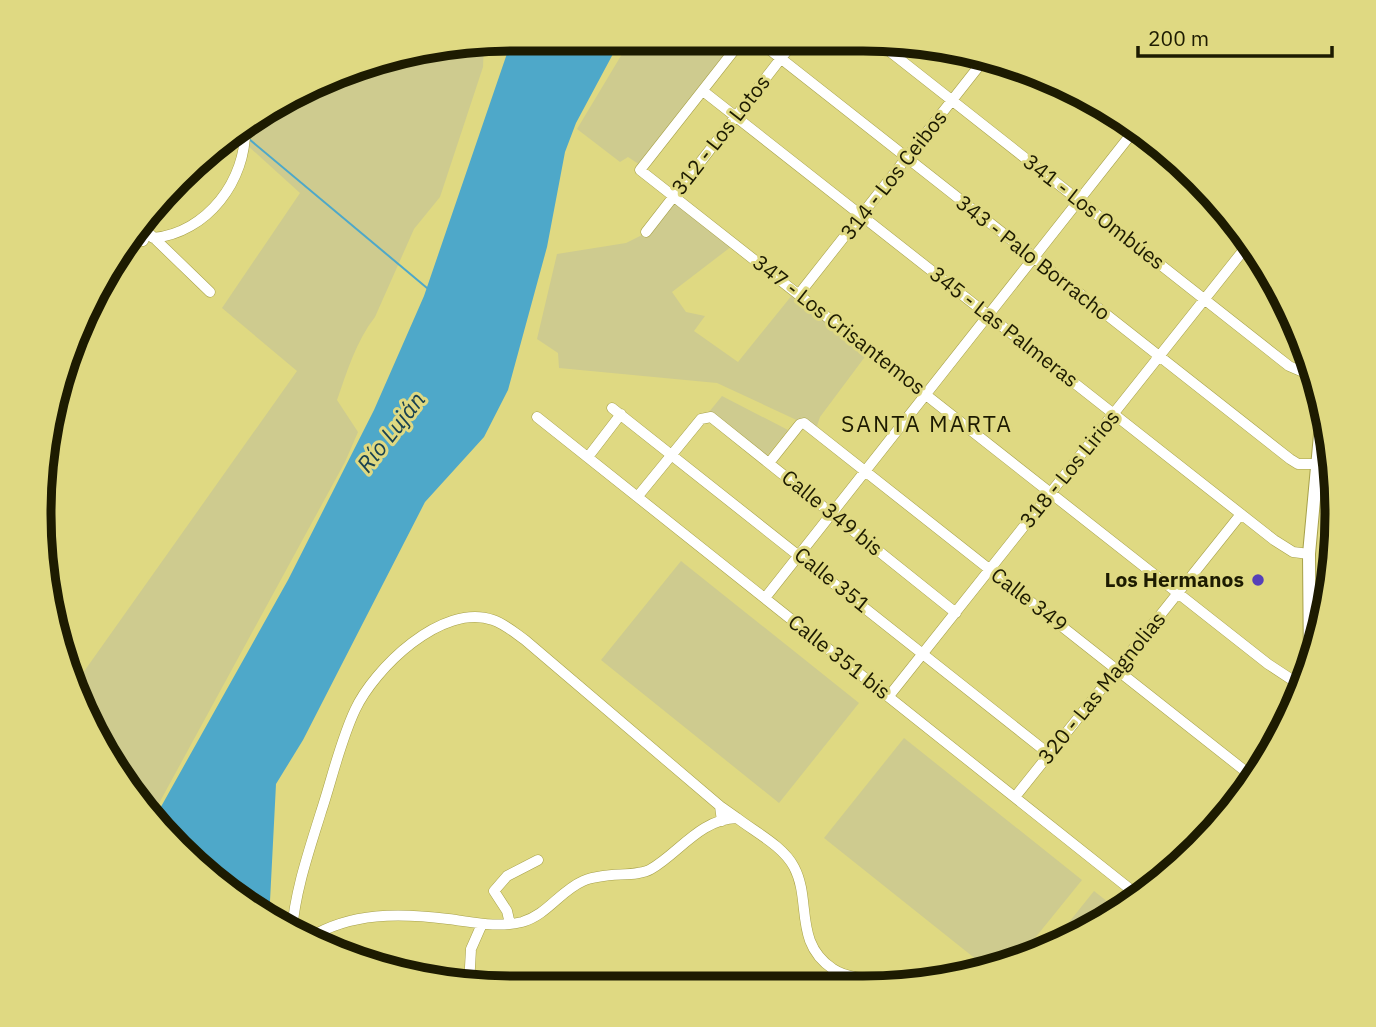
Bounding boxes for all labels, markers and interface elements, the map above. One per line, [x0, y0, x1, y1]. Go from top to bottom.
scale bar [1138, 14, 1332, 58]
text: 200 m [1148, 24, 1209, 52]
street label: 312 - Los Lotos [665, 69, 776, 200]
street label: 314 - Los Ceibos [834, 104, 953, 245]
street label: 341 - Los Ombúes [1018, 147, 1171, 275]
street label: 343 - Palo Borracho [951, 188, 1117, 326]
street label: 347 - Los Crisantemos [748, 248, 932, 400]
street label: 345 - Las Palmeras [925, 259, 1085, 393]
water label: Río Luján [349, 385, 431, 478]
street label: 318 - Los Lirios [1013, 404, 1125, 533]
district label: SANTA MARTA [841, 408, 1013, 438]
street label: Calle 349 bis [776, 463, 889, 562]
street label: Calle 351 [789, 540, 876, 618]
street label: Calle 349 [986, 561, 1074, 638]
place label: Los Hermanos [1105, 565, 1244, 593]
marker: Los Hermanos [1250, 572, 1266, 588]
street label: 320 - Las Magnolias [1031, 605, 1171, 769]
street label: Calle 351 bis [783, 607, 896, 705]

